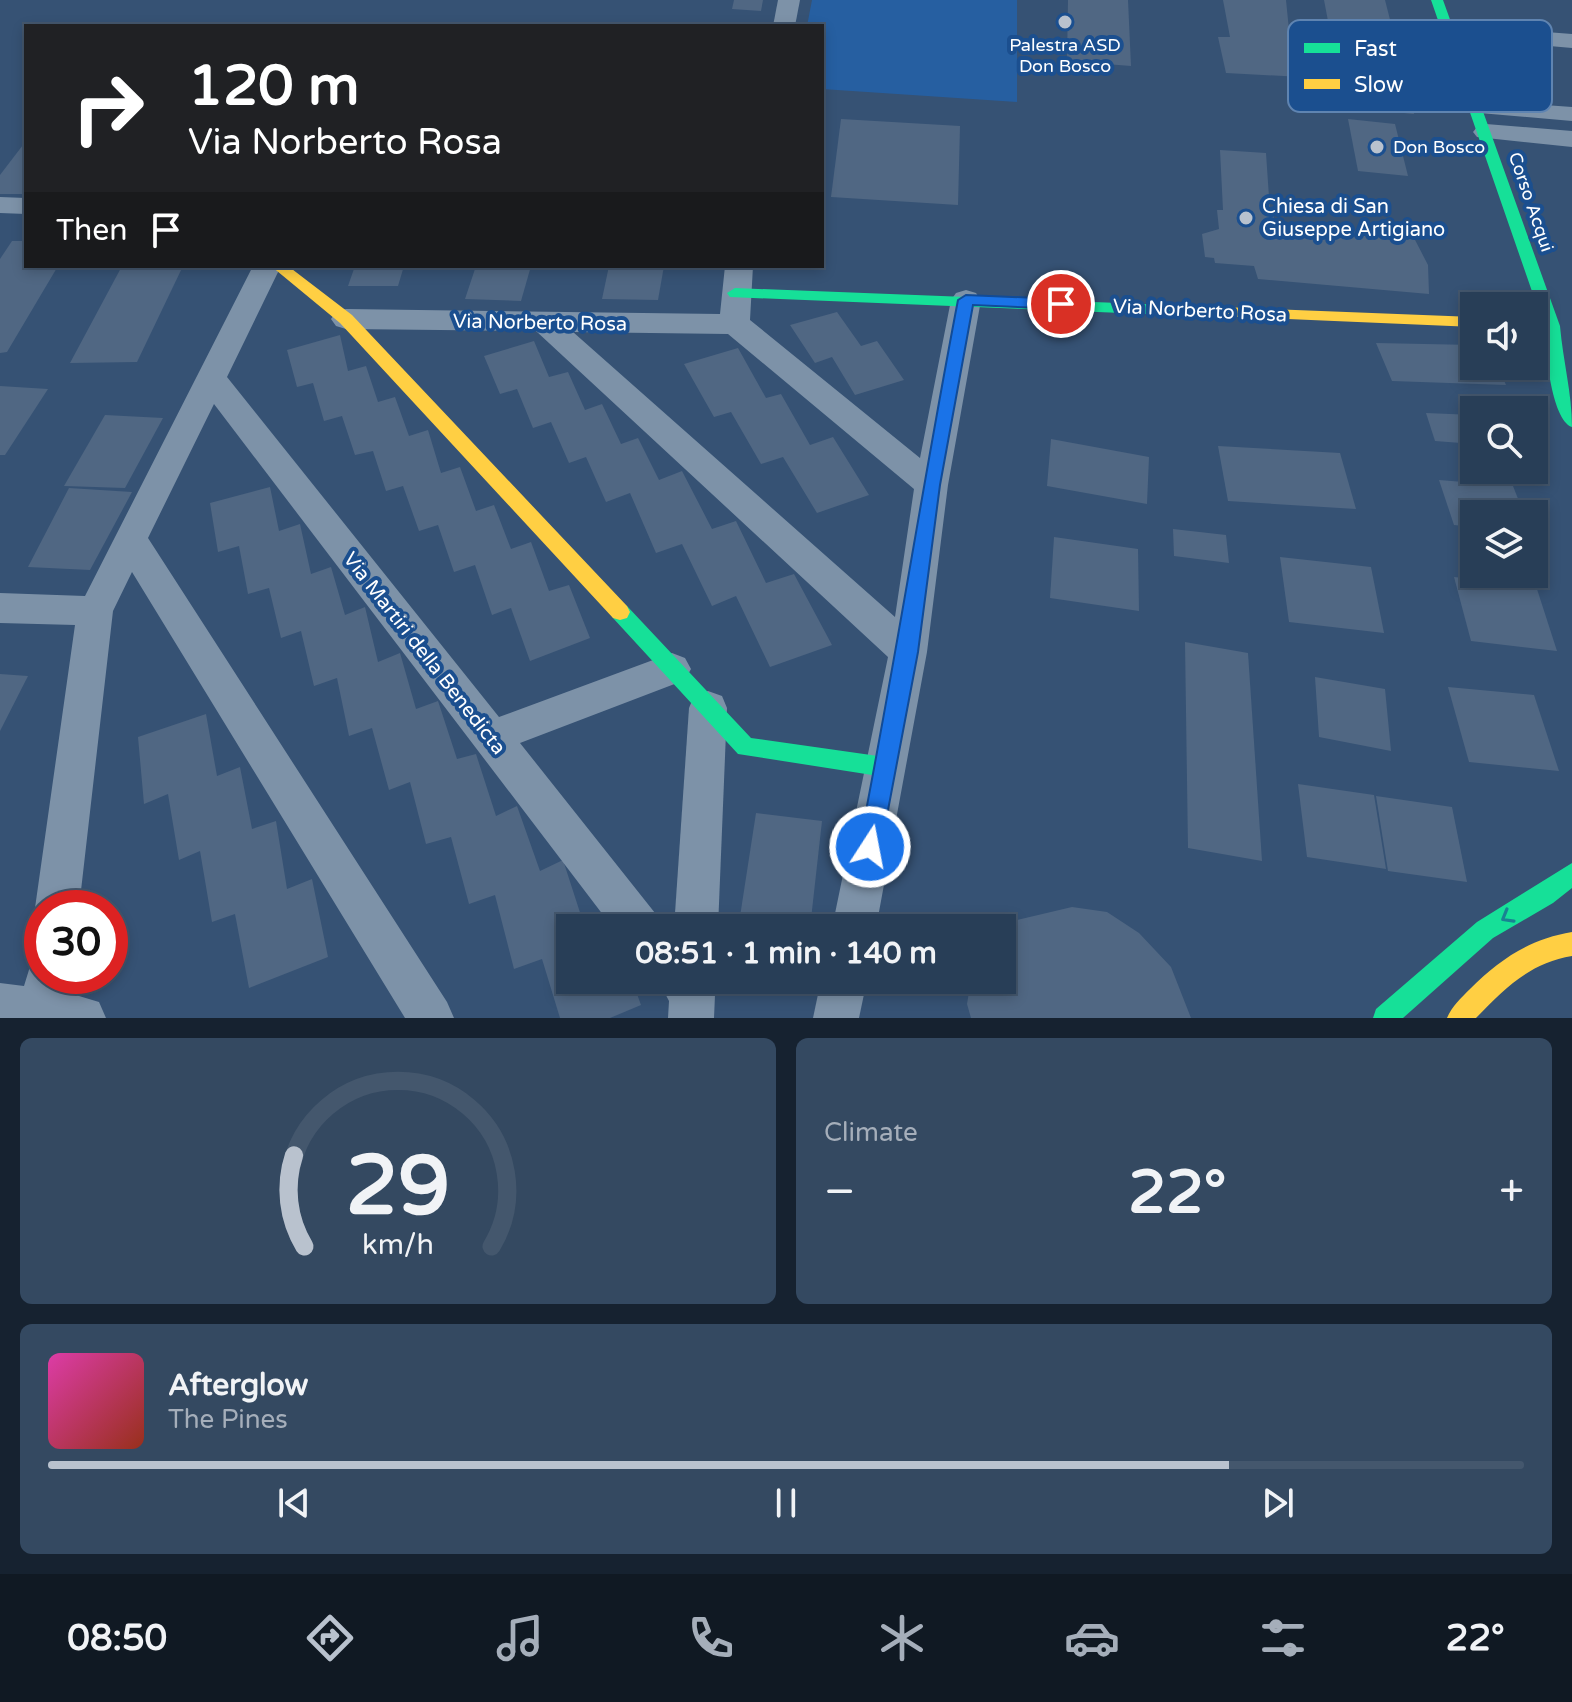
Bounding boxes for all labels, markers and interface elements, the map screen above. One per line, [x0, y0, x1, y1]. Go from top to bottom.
marker: Palestra ASD Don Bosco [1056, 13, 1074, 31]
legend [1288, 20, 1552, 112]
place label: Palestra ASD Don Bosco [1009, 34, 1121, 77]
text: Fast [1354, 36, 1397, 62]
text: 120 m [188, 53, 359, 120]
icon: right [56, 56, 160, 160]
text: Slow [1354, 72, 1404, 98]
text: Via Norberto Rosa [188, 121, 502, 164]
place label: Don Bosco [1393, 136, 1485, 158]
marker: Don Bosco [1368, 138, 1386, 156]
street label: Corso Acqui [1504, 149, 1558, 255]
place label: Chiesa di San Giuseppe Artigiano [1262, 195, 1445, 242]
icon: arrive [144, 208, 188, 252]
marker: Chiesa di San Giuseppe Artigiano [1237, 209, 1255, 227]
text: Then [56, 212, 128, 249]
pin [1027, 270, 1095, 338]
icon: arrive [1039, 282, 1083, 326]
map controls [1460, 292, 1548, 588]
button: sound [1460, 292, 1548, 380]
street label: Via Norberto Rosa [1112, 294, 1288, 328]
street label: Via Norberto Rosa [453, 309, 627, 337]
button: search [1460, 396, 1548, 484]
button: layers [1460, 500, 1548, 588]
street label: Via Martiri della Benedicta [338, 548, 511, 759]
position arrow [828, 805, 912, 889]
speed limit sign: 30 [24, 890, 128, 994]
one-way arrow [1501, 907, 1516, 923]
text: 08:51 · 1 min · 140 m [635, 935, 937, 972]
text: Climate [824, 1117, 918, 1148]
text: 29 [346, 1137, 450, 1237]
text: 22° [1128, 1157, 1226, 1229]
text: − [824, 1166, 855, 1219]
text: + [1499, 1166, 1524, 1219]
text: km/h [362, 1228, 434, 1262]
text: Afterglow [168, 1367, 308, 1404]
text: The Pines [168, 1404, 288, 1435]
icon: previous [272, 1481, 316, 1525]
icon: pause [764, 1481, 808, 1525]
icon: next [1256, 1481, 1300, 1525]
icon: directions [302, 1610, 358, 1666]
icon: music [492, 1610, 548, 1666]
icon: phone [683, 1610, 739, 1666]
icon: climate [874, 1610, 930, 1666]
icon: car [1064, 1610, 1120, 1666]
icon: filters [1255, 1610, 1311, 1666]
text: 08:50 [67, 1617, 167, 1660]
text: 22° [1446, 1617, 1505, 1660]

